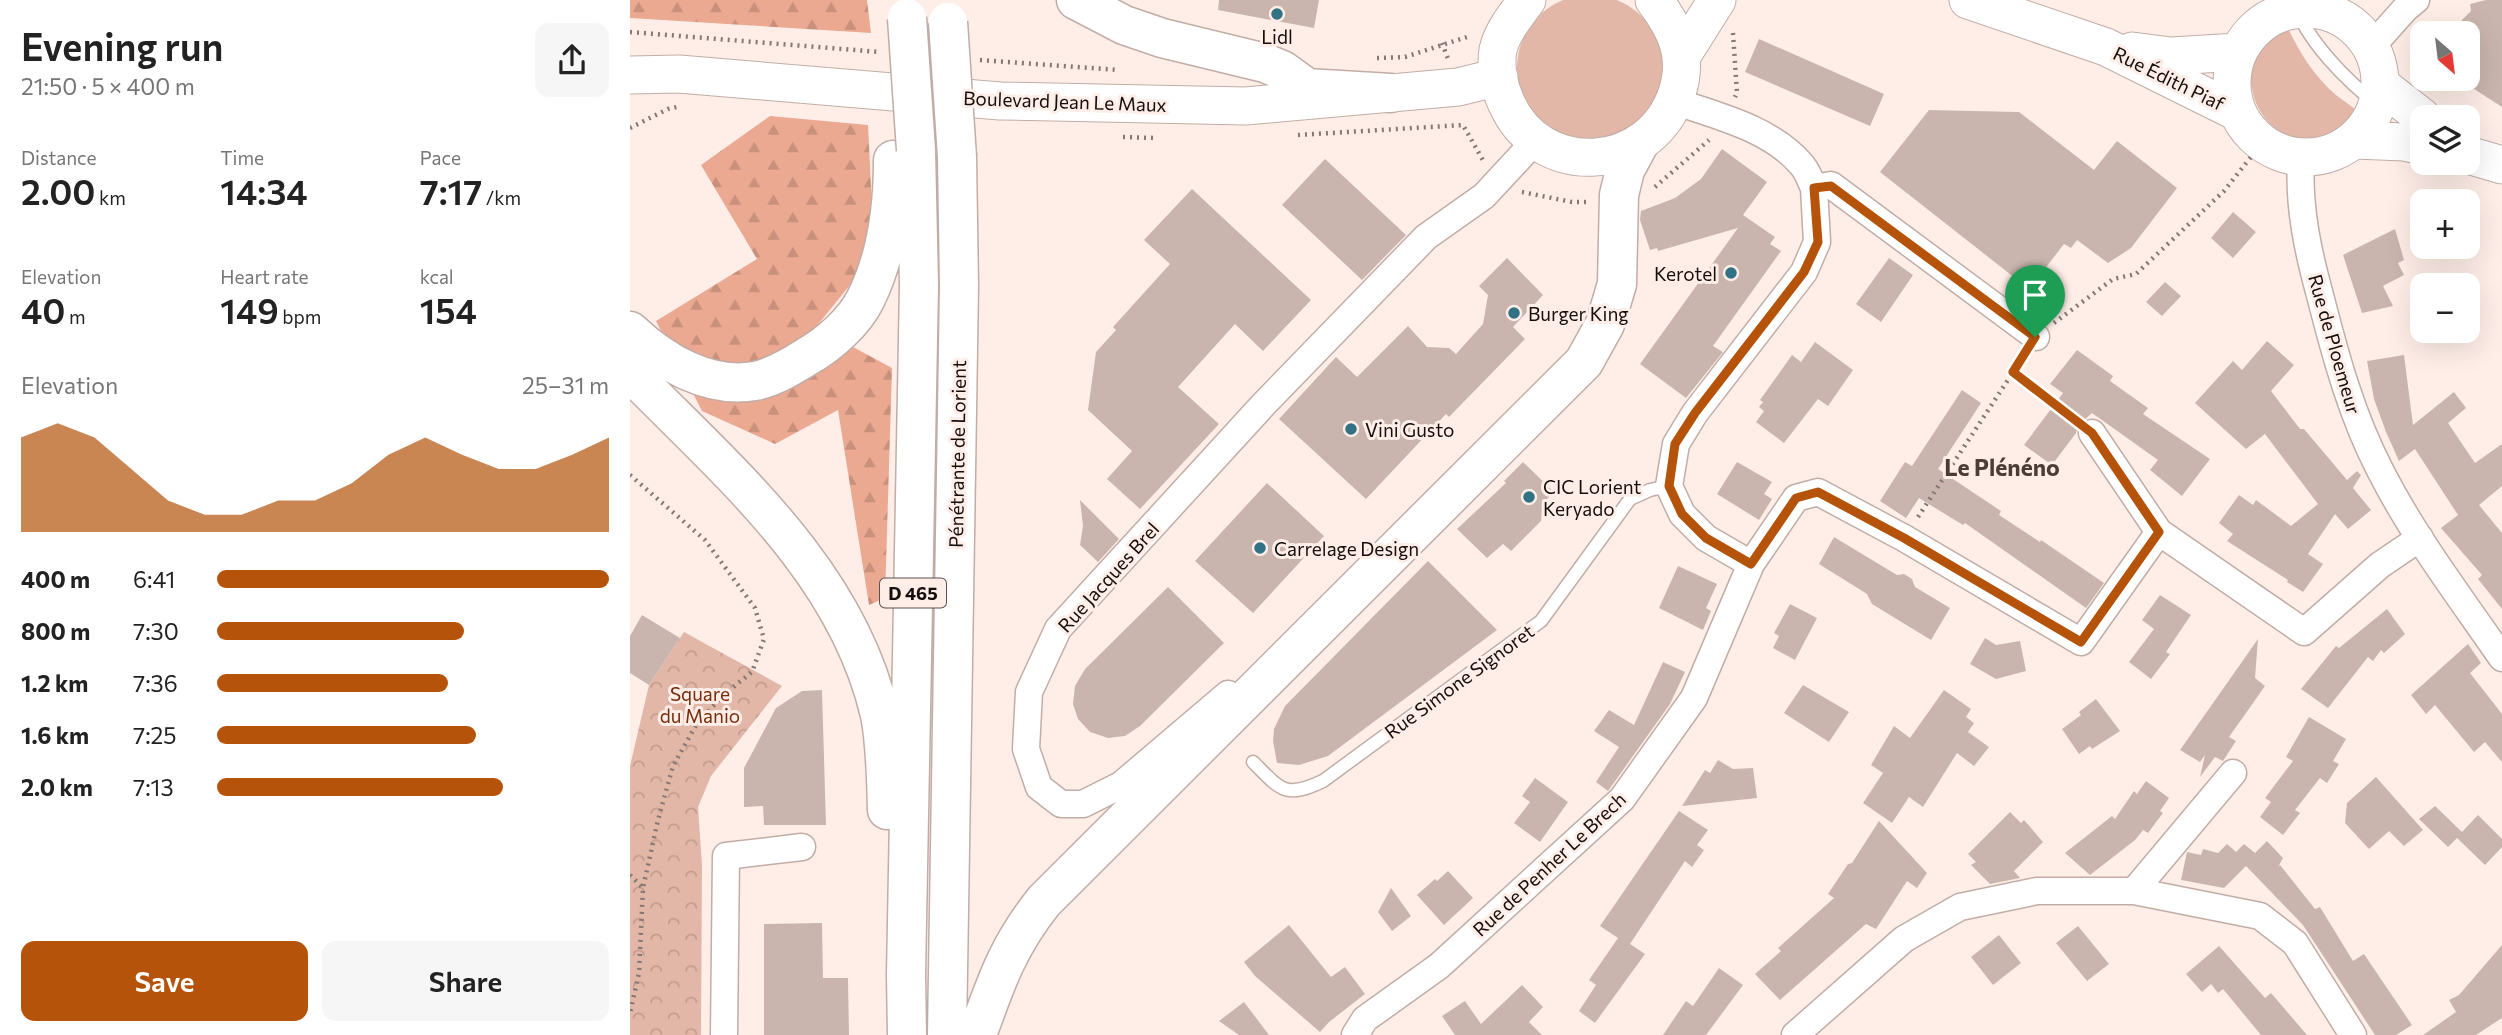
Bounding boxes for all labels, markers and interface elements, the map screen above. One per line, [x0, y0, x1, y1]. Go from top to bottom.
marker: Lidl [1269, 6, 1285, 22]
north arrow [2410, 21, 2480, 91]
map controls [2410, 21, 2480, 343]
text: Evening run [21, 22, 224, 69]
button: share [535, 23, 609, 97]
place label: Lidl [1261, 25, 1293, 48]
street label: Rue Édith Piaf [2110, 41, 2229, 115]
text: 21:50 · 5 × 400 m [21, 72, 195, 100]
street label: Boulevard Jean Le Maux [963, 86, 1167, 116]
button: layers [2410, 105, 2480, 175]
text: Distance [21, 146, 97, 169]
text: Time [220, 146, 264, 169]
text: Pace [420, 146, 461, 169]
text: 2.00 [21, 169, 95, 212]
text: 14:34 [220, 169, 308, 212]
text: 7:17 [420, 169, 482, 212]
text: km [95, 186, 126, 209]
text: /km [482, 186, 521, 209]
button: + [2410, 189, 2480, 259]
place label: Kerotel [1654, 262, 1717, 285]
text: Elevation [21, 265, 101, 288]
text: Heart rate [220, 265, 309, 288]
text: kcal [420, 265, 454, 288]
marker: Kerotel [1723, 265, 1739, 281]
pin [2005, 265, 2065, 337]
street label: Rue de Ploemeur [2304, 271, 2366, 417]
button: − [2410, 273, 2480, 343]
icon: arrive [2016, 276, 2054, 314]
text: 40 [21, 288, 65, 331]
text: 149 [220, 288, 279, 331]
text: 154 [420, 288, 477, 331]
place label: Burger King [1528, 302, 1629, 325]
text: m [65, 305, 86, 328]
text: bpm [279, 305, 321, 328]
marker: Burger King [1506, 305, 1522, 321]
street label: Pénétrante de Lorient [944, 360, 970, 548]
text: Elevation [21, 371, 118, 399]
text: 25–31 m [522, 371, 609, 399]
place label: Vini Gusto [1365, 418, 1454, 441]
marker: Vini Gusto [1343, 421, 1359, 437]
district label: Le Plénéno [1944, 453, 2060, 481]
place label: CIC Lorient Keryado [1543, 475, 1642, 520]
marker: CIC Lorient Keryado [1521, 489, 1537, 505]
street label: Rue Jacques Brel [1053, 517, 1163, 637]
place label: Carrelage Design [1274, 537, 1419, 560]
marker: Carrelage Design [1252, 540, 1268, 556]
text: 400 m [21, 565, 90, 593]
text: 6:41 [133, 565, 175, 593]
road number: D 465 [880, 578, 946, 608]
text: 800 m [21, 617, 90, 645]
text: 7:30 [133, 617, 179, 645]
street label: Rue Simone Signoret [1380, 619, 1538, 743]
text: 1.2 km [21, 669, 88, 697]
text: 7:36 [133, 669, 178, 697]
park label: Square du Manio [660, 682, 740, 727]
text: 1.6 km [21, 721, 89, 749]
text: 7:25 [133, 721, 177, 749]
text: 2.0 km [21, 773, 93, 801]
text: 7:13 [133, 773, 174, 801]
street label: Rue de Penher Le Brech [1468, 787, 1630, 941]
button: Save [21, 941, 308, 1021]
button: Share [322, 941, 609, 1021]

